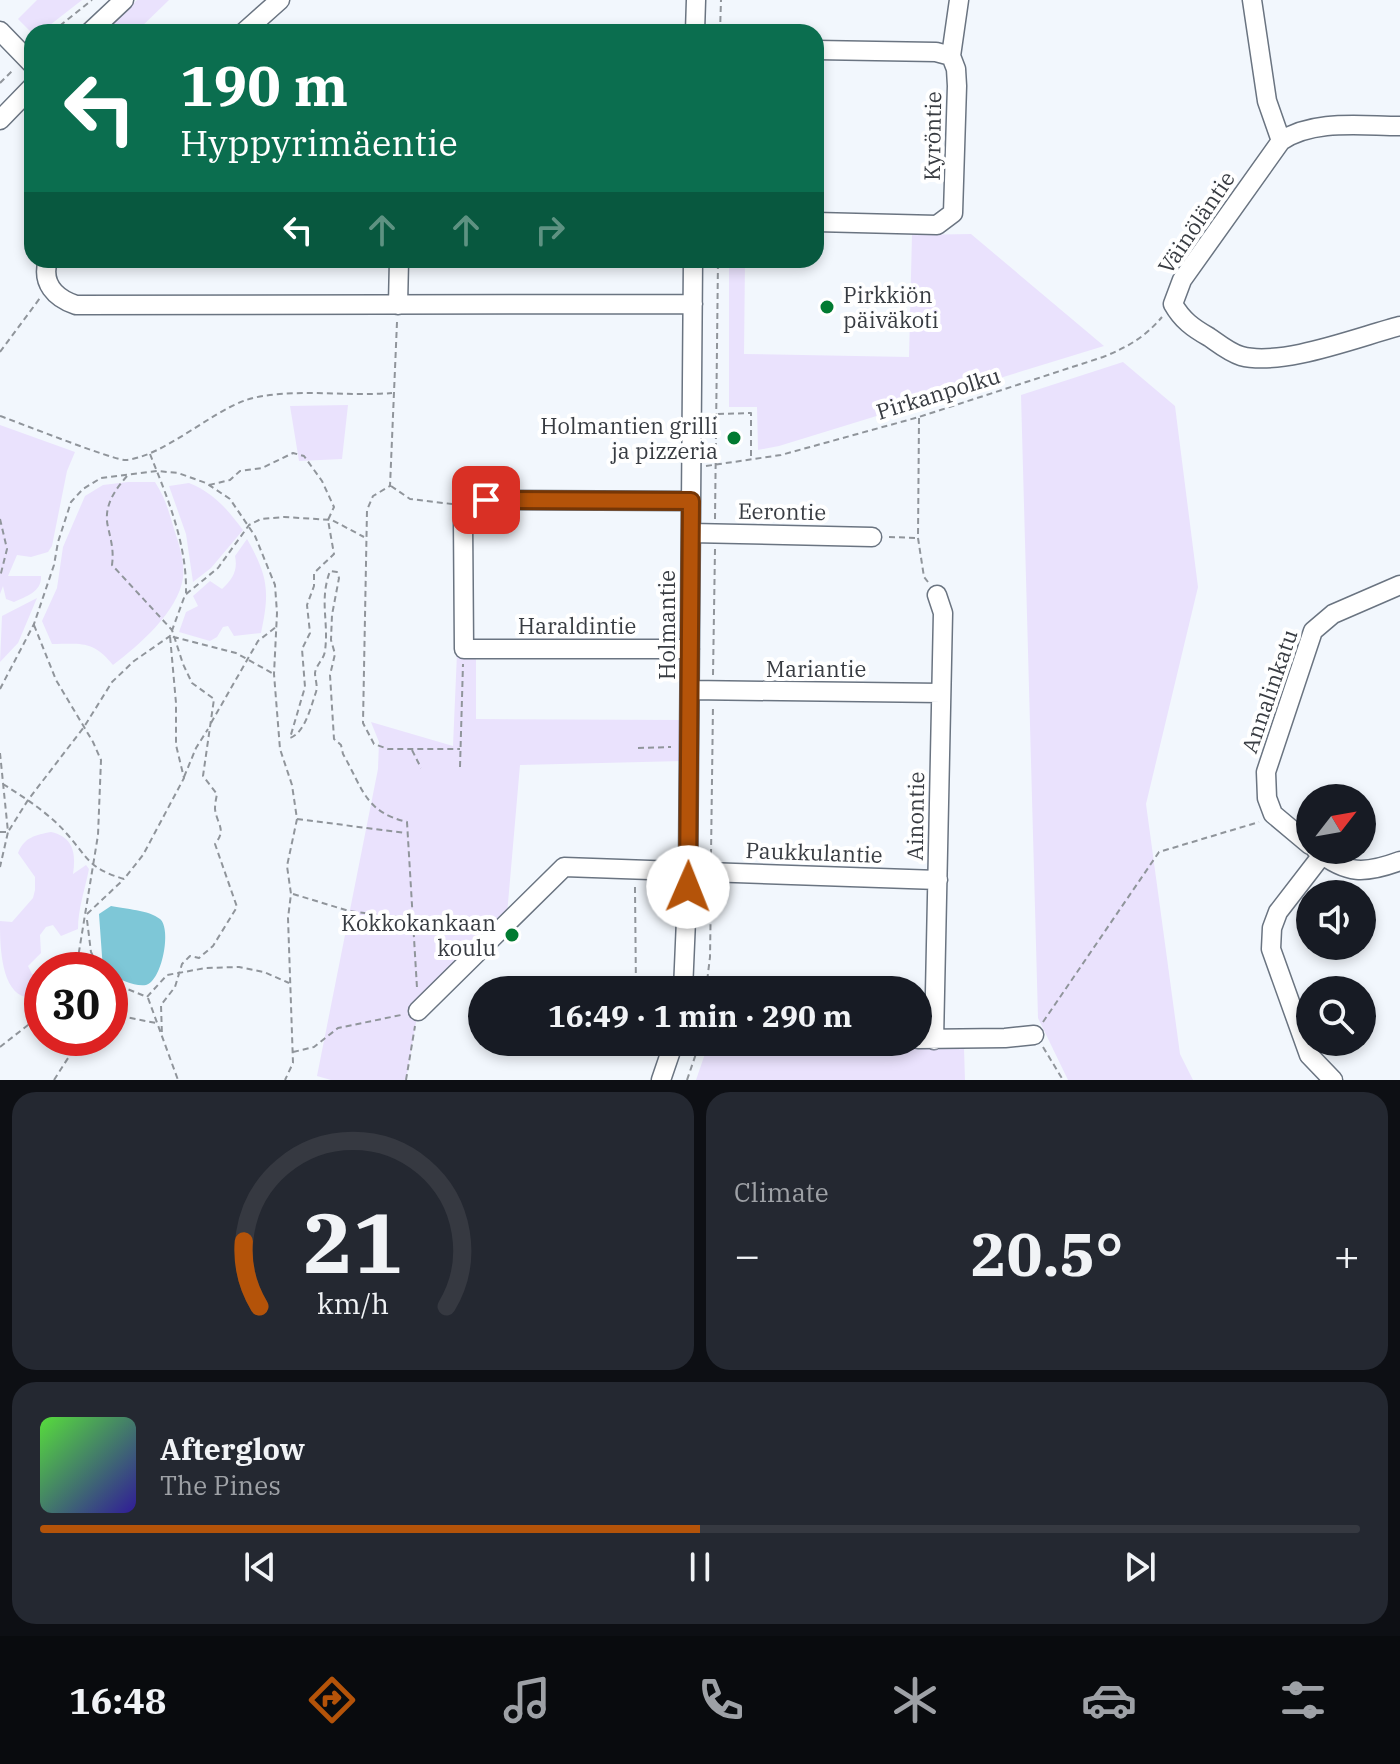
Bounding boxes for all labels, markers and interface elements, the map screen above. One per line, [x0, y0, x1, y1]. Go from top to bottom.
text: 190 m [180, 49, 348, 121]
icon: left [48, 56, 152, 160]
street label: Kyröntie [917, 91, 947, 181]
text: Hyppyrimäentie [180, 119, 458, 166]
street label: Väinöläntie [1151, 165, 1241, 279]
icon: left [276, 208, 320, 252]
icon: ahead [360, 208, 404, 252]
icon: ahead [444, 208, 488, 252]
icon: right [528, 208, 572, 252]
place label: Pirkkiön päiväkoti [843, 280, 939, 334]
marker: Pirkkiön päiväkoti [818, 298, 836, 316]
street label: Pirkanpolku [872, 360, 1004, 426]
place label: Holmantien grilli ja pizzeria [540, 411, 718, 465]
marker: Holmantien grilli ja pizzeria [725, 429, 743, 447]
pin [452, 466, 520, 534]
icon: arrive [464, 478, 508, 522]
street label: Eerontie [738, 496, 826, 526]
street label: Holmantie [652, 570, 681, 680]
street label: Haraldintie [518, 611, 636, 640]
street label: Annalinkatu [1234, 625, 1304, 757]
street label: Mariantie [766, 654, 866, 683]
street label: Ainontie [900, 771, 930, 861]
north arrow [1296, 784, 1376, 864]
map controls [1296, 784, 1376, 1056]
street label: Paukkulantie [745, 835, 883, 869]
position arrow [646, 845, 730, 929]
button: sound [1296, 880, 1376, 960]
place label: Kokkokankaan koulu [341, 908, 496, 962]
marker: Kokkokankaan koulu [503, 926, 521, 944]
speed limit sign: 30 [24, 952, 128, 1056]
button: search [1296, 976, 1376, 1056]
text: 16:49 · 1 min · 290 m [548, 996, 852, 1035]
text: Climate [734, 1175, 829, 1209]
text: 21 [303, 1188, 403, 1296]
text: 20.5° [970, 1214, 1124, 1293]
text: − [734, 1226, 760, 1283]
text: + [1334, 1226, 1360, 1283]
text: km/h [317, 1285, 389, 1322]
text: Afterglow [160, 1429, 305, 1468]
text: The Pines [160, 1468, 281, 1502]
icon: previous [238, 1545, 282, 1589]
icon: pause [678, 1545, 722, 1589]
icon: next [1118, 1545, 1162, 1589]
icon: directions [304, 1672, 360, 1728]
icon: music [499, 1672, 555, 1728]
icon: phone [693, 1672, 749, 1728]
icon: climate [887, 1672, 943, 1728]
icon: car [1081, 1672, 1137, 1728]
icon: filters [1275, 1672, 1331, 1728]
text: 16:48 [69, 1677, 166, 1724]

